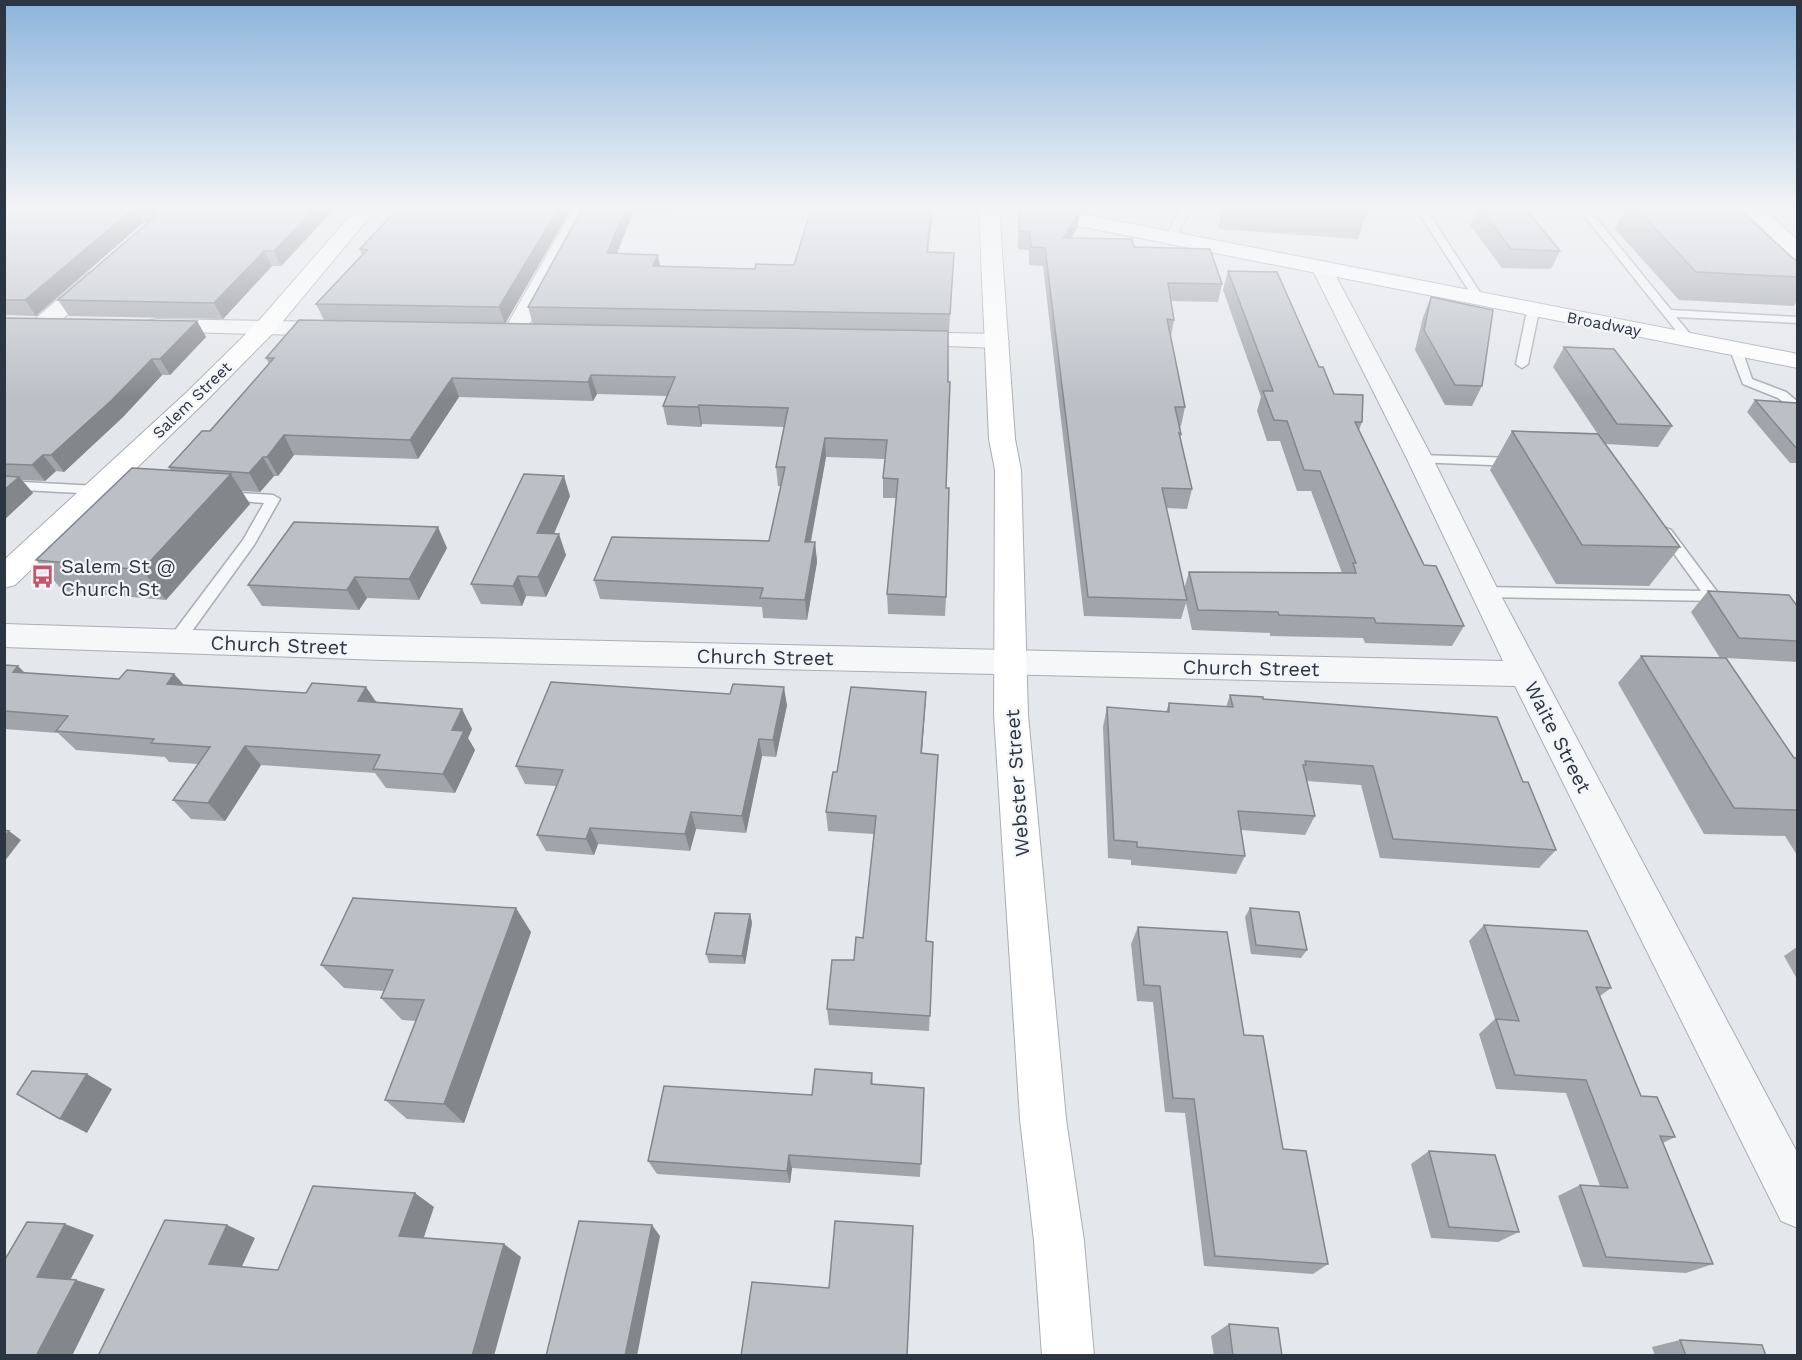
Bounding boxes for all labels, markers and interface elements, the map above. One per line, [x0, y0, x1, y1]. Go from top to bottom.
street label: Broadway [1565, 307, 1644, 341]
street label: Salem Street [149, 357, 236, 442]
place label: Salem St @ Church St [61, 554, 176, 601]
bus stop icon: Salem St @ Church St [30, 564, 56, 590]
street label: Church Street [210, 631, 348, 659]
street label: Church Street [696, 644, 834, 670]
street label: Church Street [1182, 655, 1320, 681]
street label: Waite Street [1520, 677, 1597, 797]
street label: Webster Street [1000, 708, 1034, 858]

